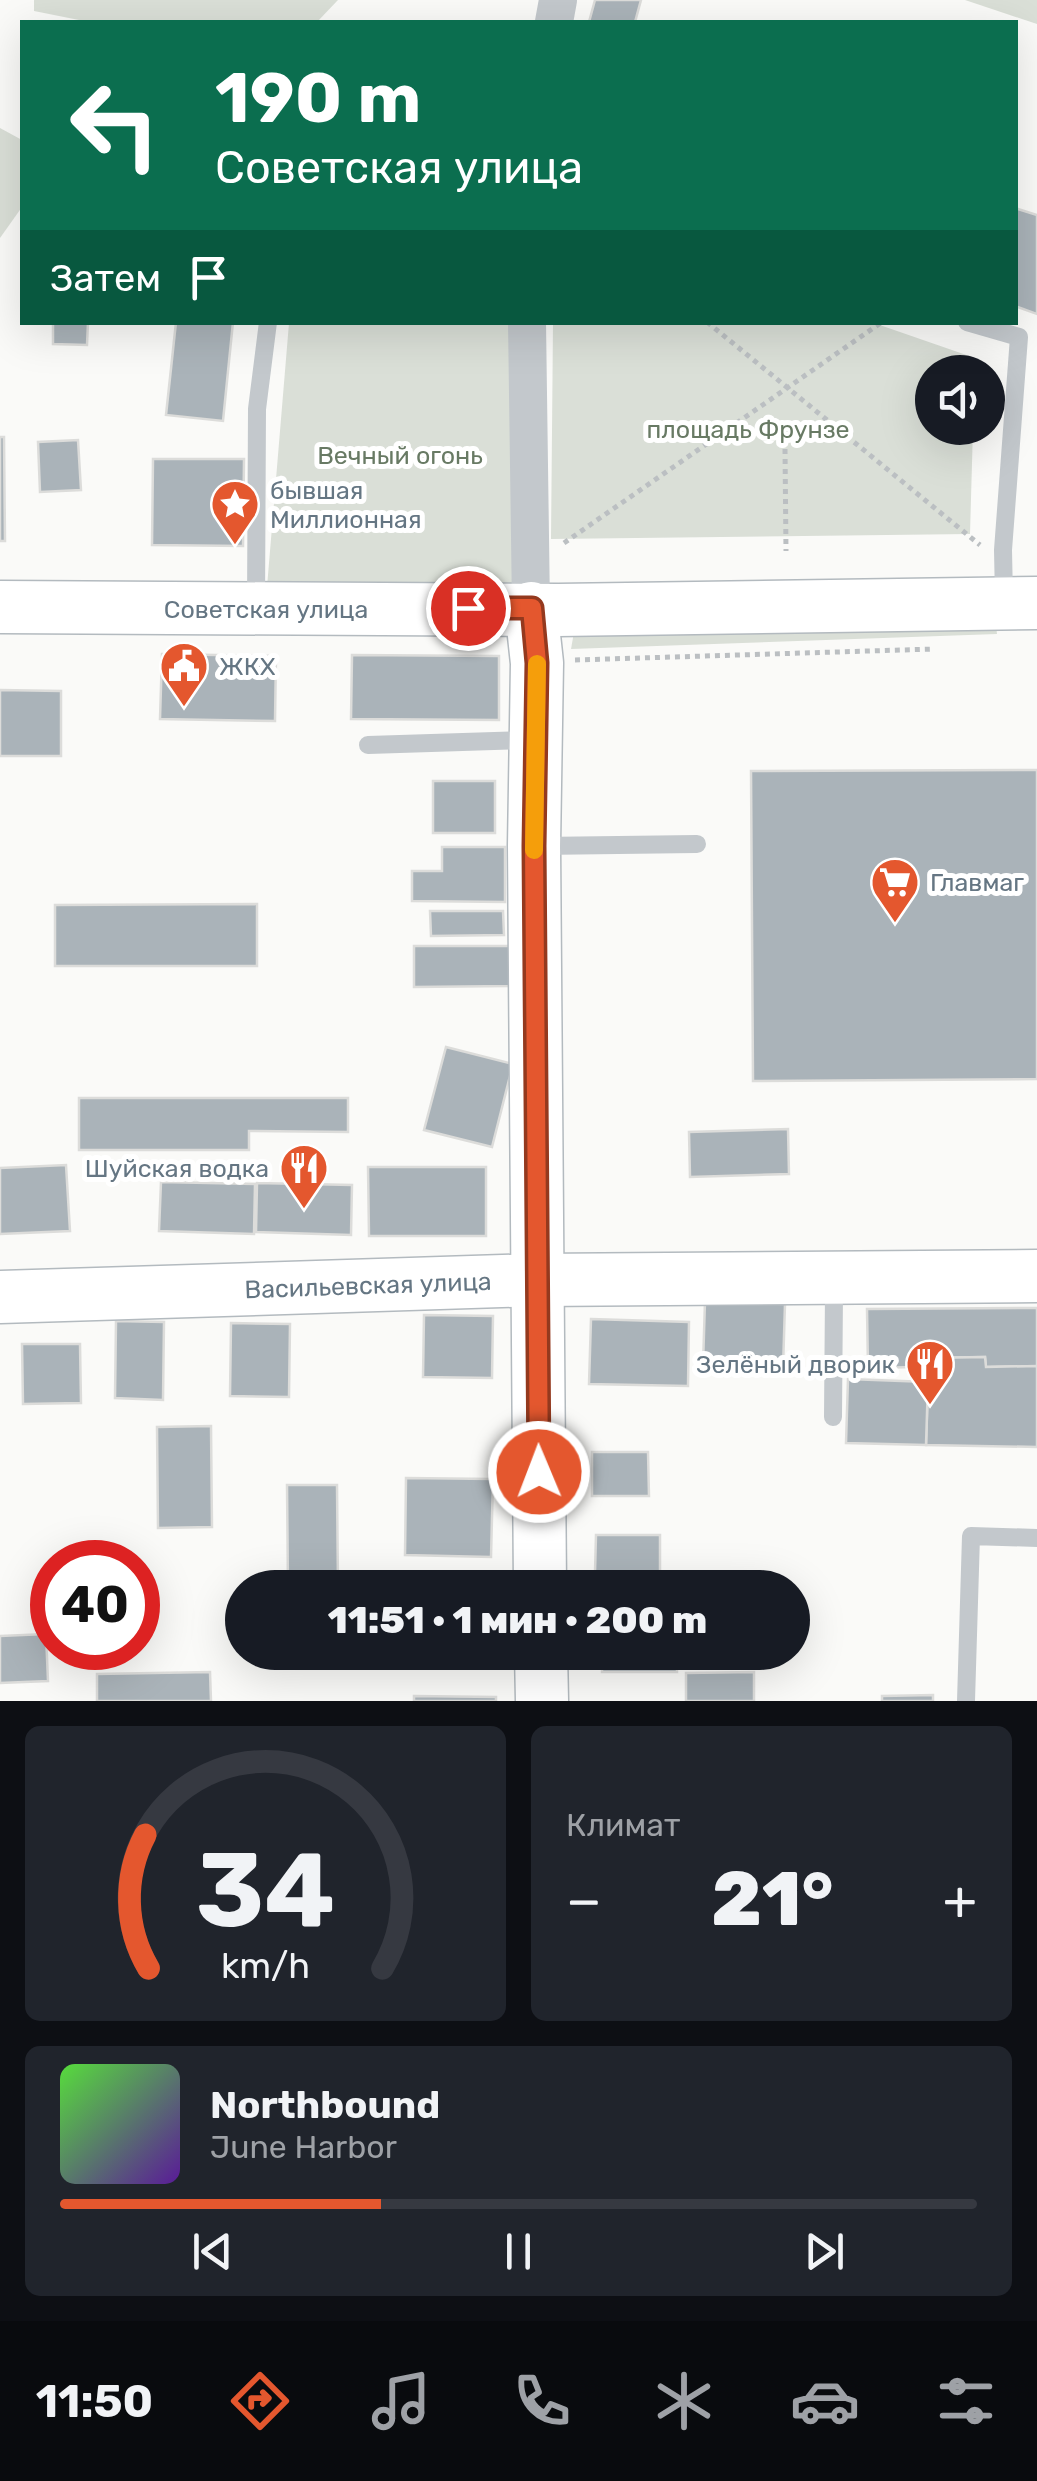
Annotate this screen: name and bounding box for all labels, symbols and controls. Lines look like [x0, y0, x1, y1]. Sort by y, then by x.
text: 190 m [215, 57, 421, 140]
icon: left [50, 60, 180, 190]
text: Советская улица [215, 141, 583, 194]
icon: arrive [181, 250, 236, 305]
text: Затем [50, 255, 161, 301]
map controls [915, 355, 1005, 445]
button: sound [915, 355, 1005, 445]
park label: площадь Фрунзе [647, 415, 849, 444]
park label: Вечный огонь [317, 441, 483, 470]
place label: бывшая Миллионная [270, 476, 422, 534]
place icon: бывшая Миллионная [209, 478, 261, 546]
pin [426, 566, 511, 651]
icon: arrive [441, 581, 496, 636]
street label: Советская улица [164, 595, 368, 624]
public building icon: ЖКХ [158, 640, 210, 708]
place label: ЖКХ [219, 652, 276, 681]
supermarket icon: Главмаг [869, 856, 921, 924]
place label: Главмаг [930, 868, 1024, 897]
restaurant icon: Шуйская водка [278, 1142, 330, 1210]
place label: Шуйская водка [85, 1154, 269, 1183]
street label: Васильевская улица [244, 1267, 492, 1304]
restaurant icon: Зелёный дворик [904, 1338, 956, 1406]
place label: Зелёный дворик [696, 1350, 895, 1379]
position arrow [487, 1420, 591, 1524]
speed limit sign: 40 [30, 1540, 160, 1670]
text: 11:51 · 1 мин · 200 m [328, 1597, 707, 1643]
text: Климат [566, 1806, 680, 1844]
text: 34 [196, 1829, 335, 1952]
text: 21° [711, 1855, 833, 1944]
text: − [566, 1868, 602, 1933]
text: + [943, 1868, 977, 1933]
text: km/h [221, 1945, 310, 1987]
text: Northbound [210, 2082, 440, 2128]
text: June Harbor [210, 2128, 397, 2166]
icon: previous [185, 2224, 240, 2279]
icon: pause [491, 2224, 546, 2279]
icon: next [797, 2224, 852, 2279]
icon: directions [225, 2366, 295, 2436]
icon: music [366, 2366, 436, 2436]
icon: phone [507, 2366, 577, 2436]
icon: climate [649, 2366, 719, 2436]
icon: car [790, 2366, 860, 2436]
icon: filters [931, 2366, 1001, 2436]
text: 11:50 [36, 2375, 153, 2428]

